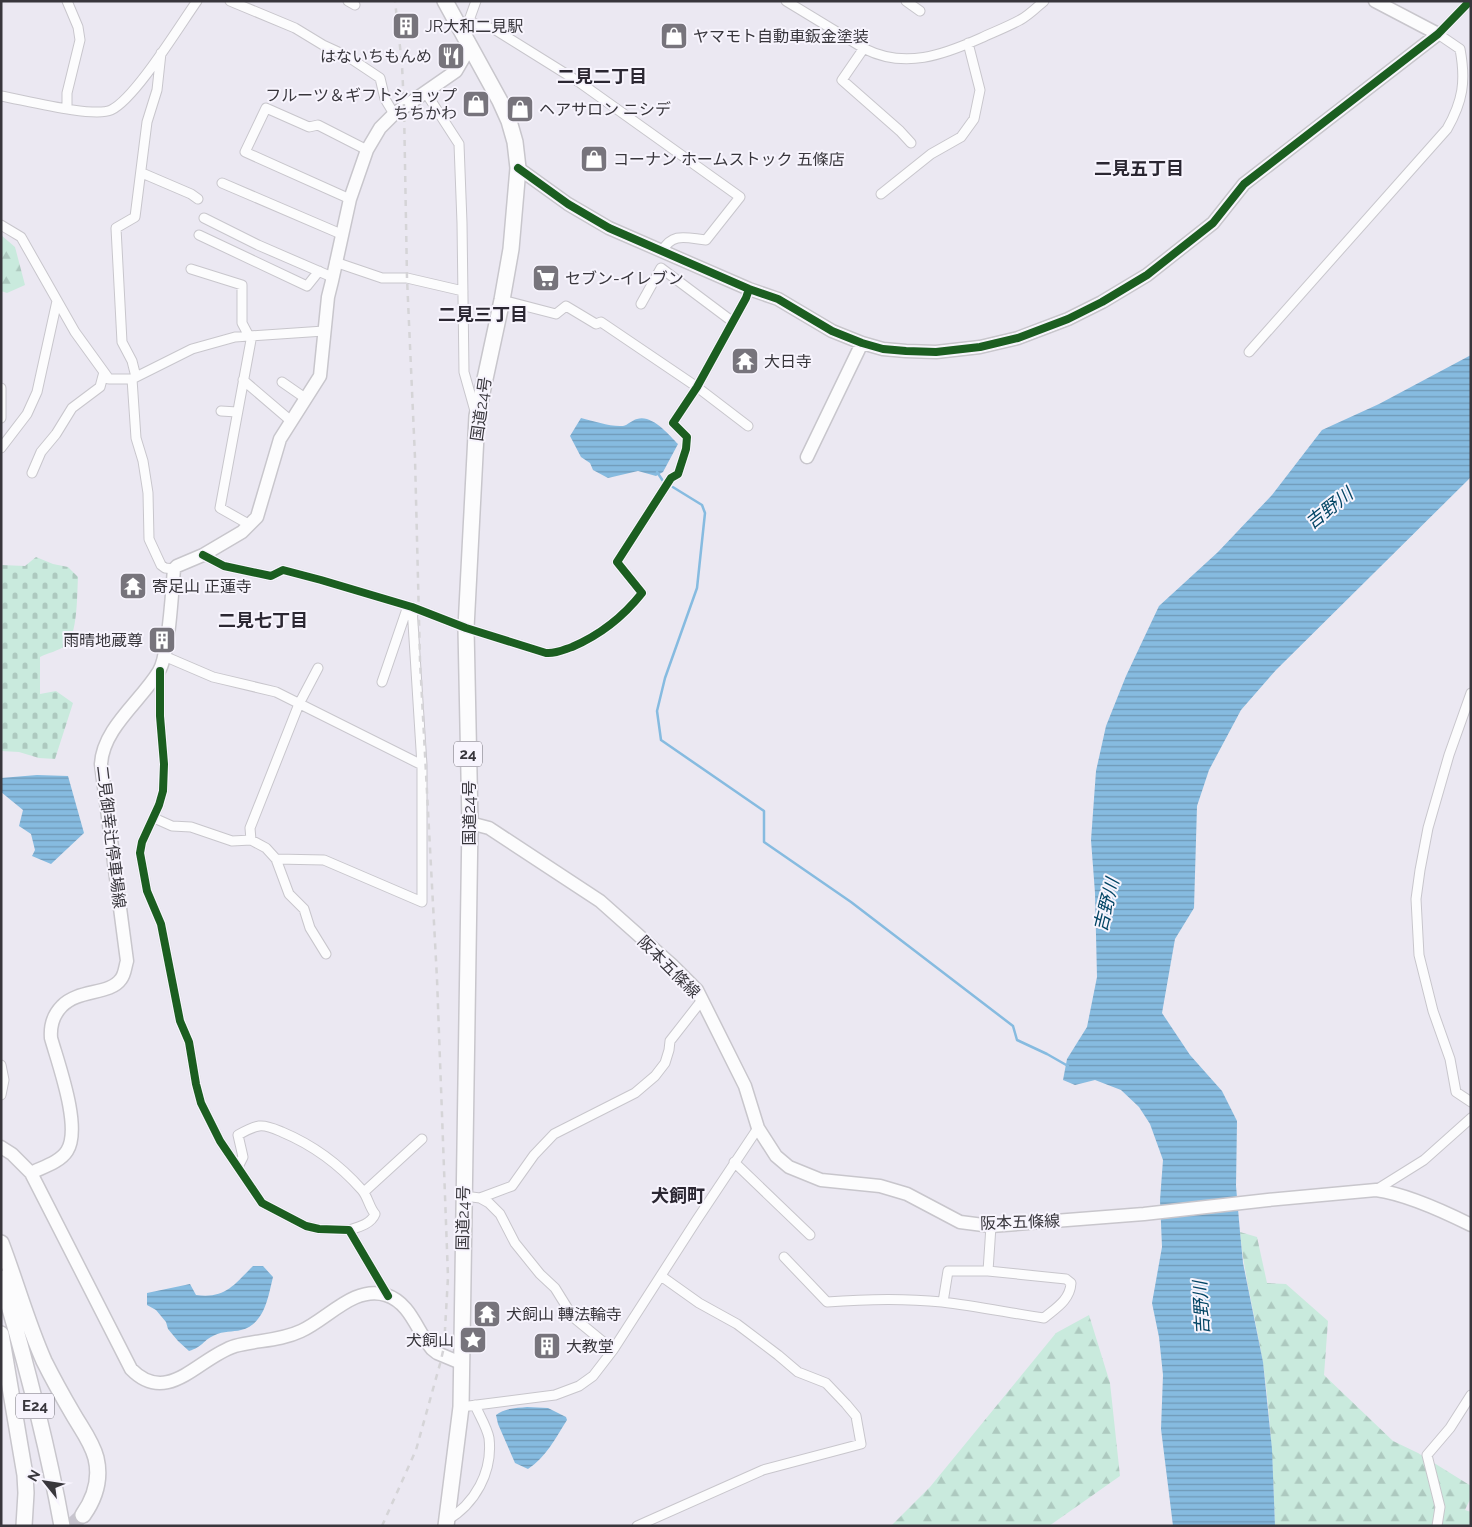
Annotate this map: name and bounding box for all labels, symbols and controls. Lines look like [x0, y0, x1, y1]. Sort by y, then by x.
building icon: JR大和二見駅 [391, 11, 421, 41]
place label: JR大和二見駅 [425, 17, 523, 36]
shop icon: ヤマモト自動車鈑金塗装 [659, 21, 689, 51]
place label: ヤマモト自動車鈑金塗装 [693, 27, 869, 46]
restaurant icon: はないちもんめ [436, 41, 466, 71]
place label: はないちもんめ [320, 47, 432, 66]
district label: 二見二丁目 [557, 66, 647, 87]
place label: フルーツ＆ギフトショップ ちちかわ [265, 86, 457, 123]
shop icon: フルーツ＆ギフトショップ ちちかわ [461, 89, 491, 119]
shop icon: ヘアサロン ニシデ [505, 94, 535, 124]
place label: ヘアサロン ニシデ [539, 100, 671, 119]
shop icon: コーナン ホームストック 五條店 [579, 144, 609, 174]
place label: コーナン ホームストック 五條店 [613, 150, 845, 169]
district label: 二見五丁目 [1094, 158, 1184, 179]
supermarket icon: セブン-イレブン [531, 263, 561, 293]
place label: セブン-イレブン [565, 269, 684, 288]
district label: 二見三丁目 [438, 304, 528, 325]
temple icon: 大日寺 [730, 346, 760, 376]
place label: 大日寺 [764, 352, 812, 371]
street label: 国道24号 [467, 375, 495, 443]
water label: 吉野川 [1301, 482, 1358, 533]
temple icon: 寄足山 正蓮寺 [118, 571, 148, 601]
place label: 寄足山 正蓮寺 [152, 577, 252, 596]
district label: 二見七丁目 [218, 610, 308, 631]
building icon: 雨晴地蔵尊 [147, 625, 177, 655]
place label: 雨晴地蔵尊 [63, 631, 143, 650]
road number: 24 [454, 742, 482, 766]
street label: 二見御幸辻停車場線 [93, 764, 129, 910]
street label: 国道24号 [460, 780, 479, 846]
water label: 吉野川 [1089, 874, 1123, 934]
street label: 阪本五條線 [634, 932, 704, 1002]
street label: 国道24号 [453, 1185, 473, 1251]
district label: 犬飼町 [651, 1185, 705, 1206]
street label: 阪本五條線 [980, 1211, 1060, 1233]
water label: 吉野川 [1189, 1278, 1213, 1336]
temple icon: 犬飼山 轉法輪寺 [472, 1299, 502, 1329]
place label: 犬飼山 轉法輪寺 [506, 1305, 622, 1324]
place icon: 犬飼山 [458, 1325, 488, 1355]
place label: 犬飼山 [406, 1331, 454, 1350]
building icon: 大教堂 [532, 1331, 562, 1361]
place label: 大教堂 [566, 1337, 614, 1356]
road number: E24 [16, 1394, 54, 1418]
north arrow [20, 1457, 70, 1507]
text: N [24, 1467, 43, 1484]

